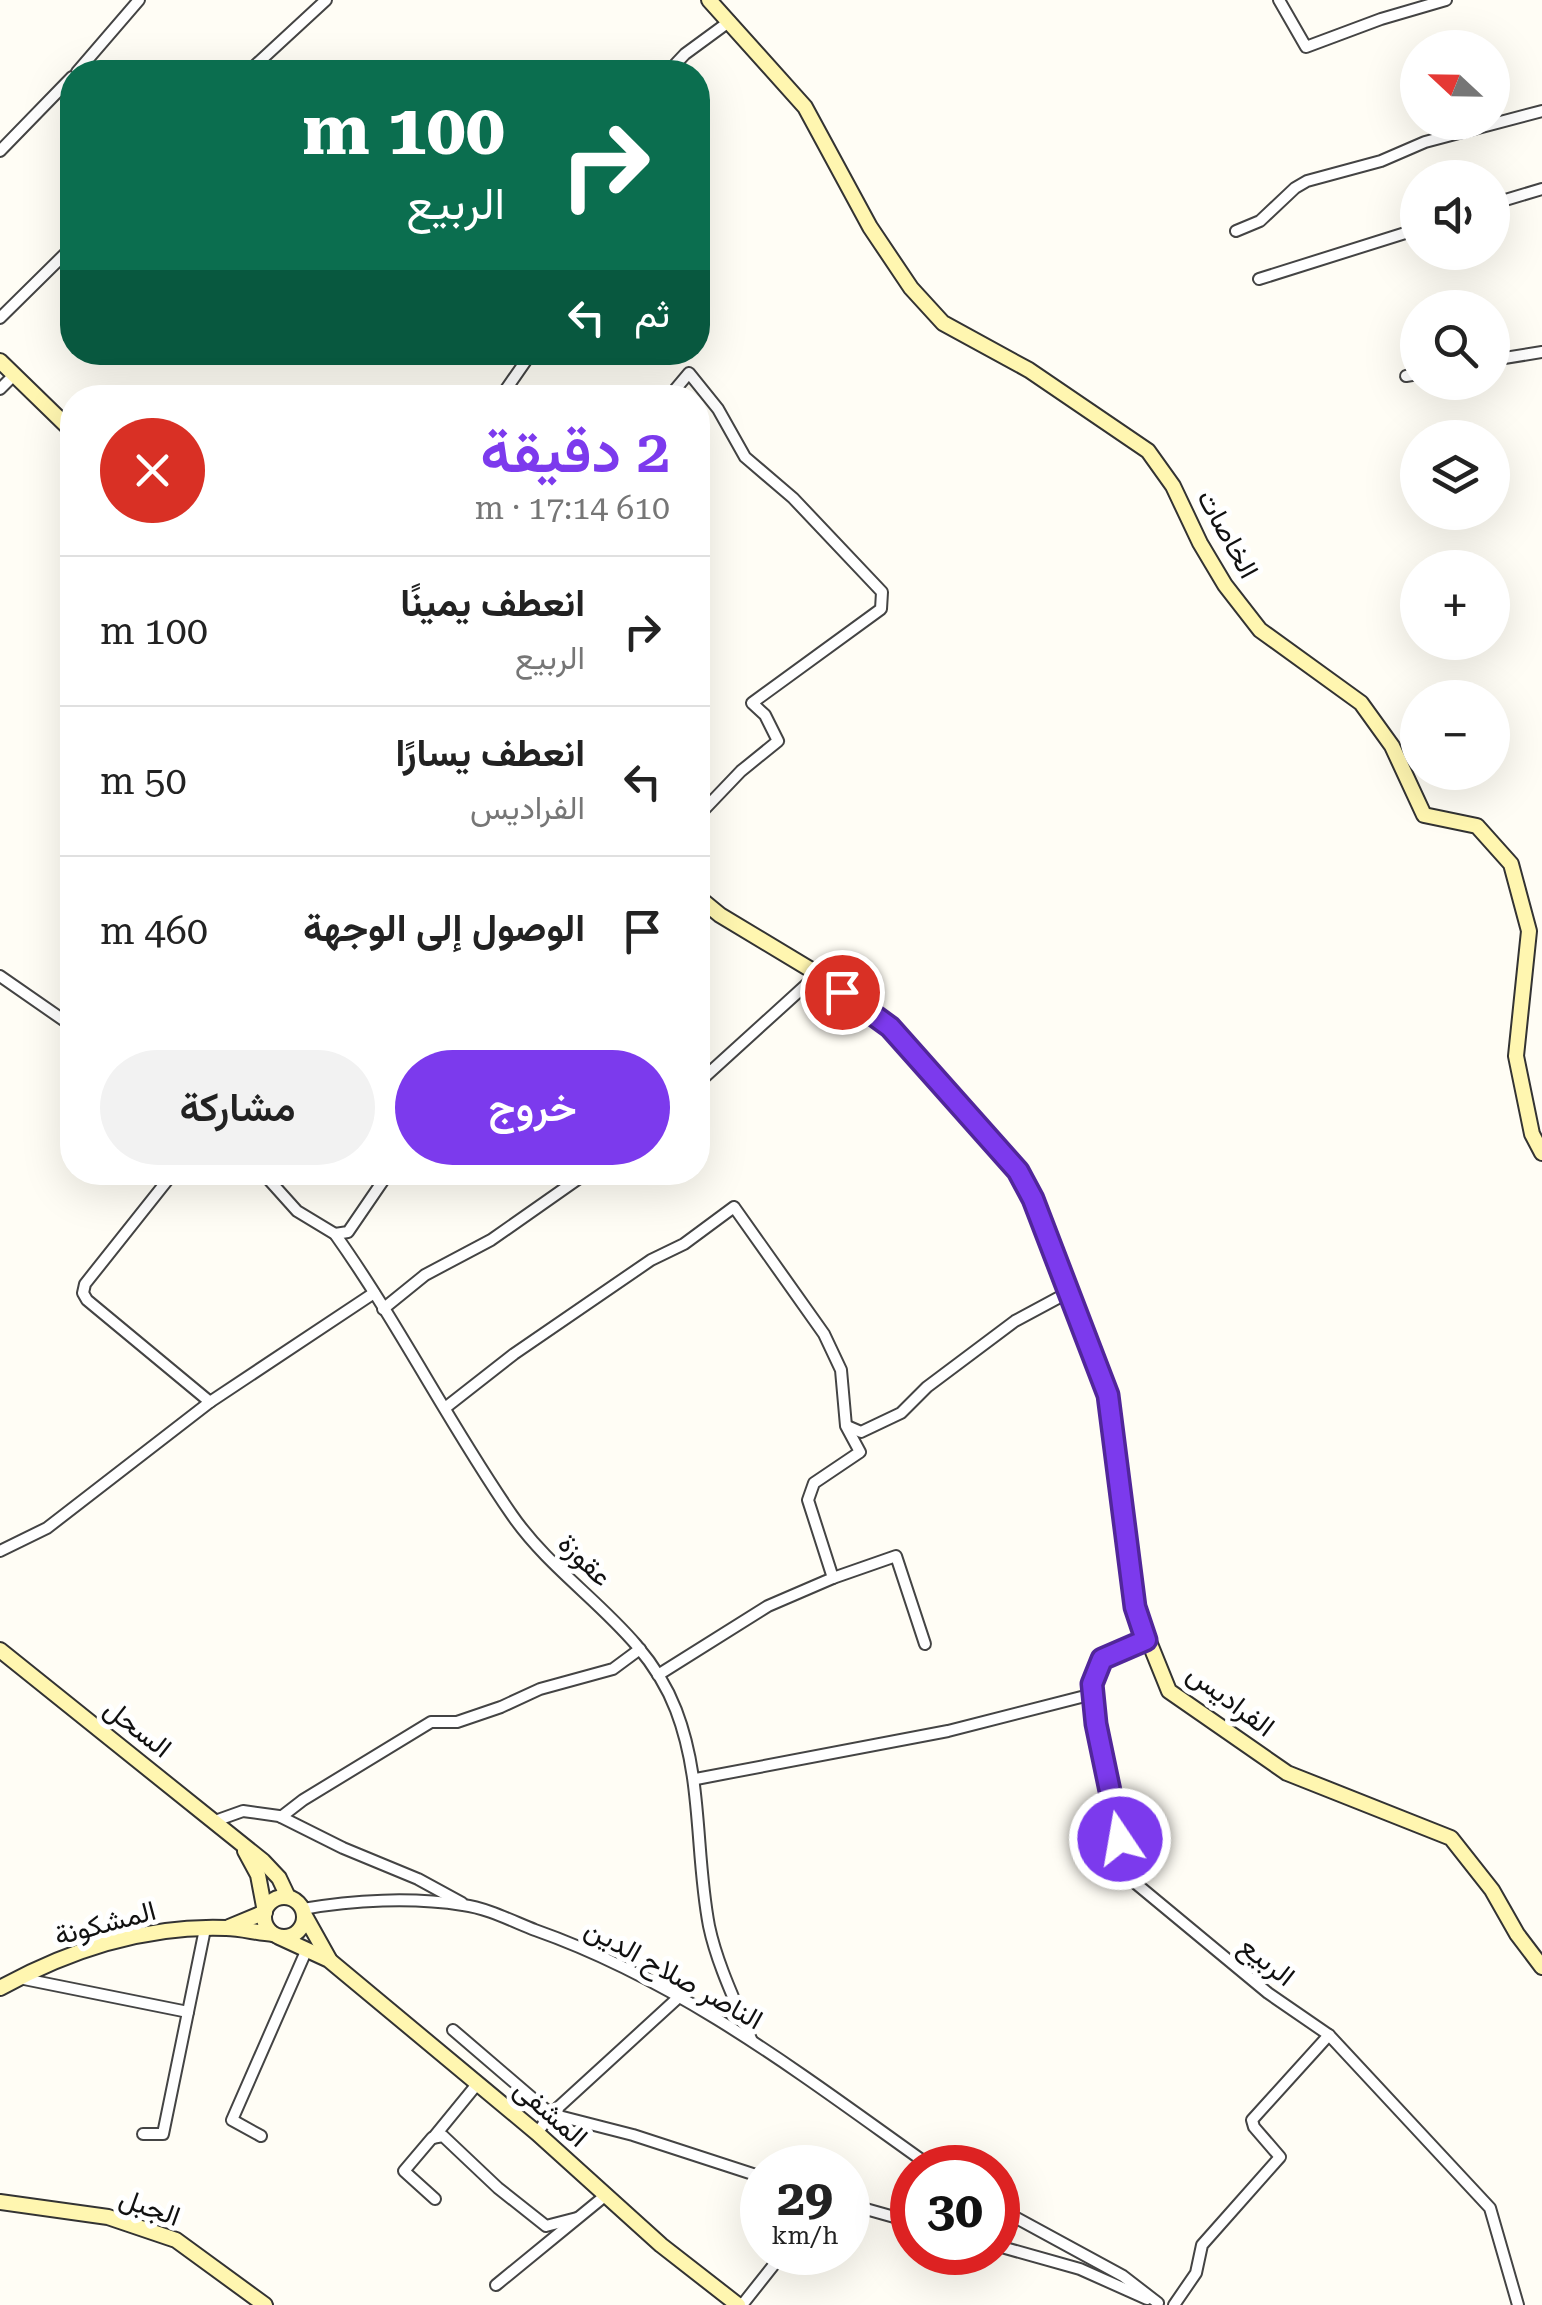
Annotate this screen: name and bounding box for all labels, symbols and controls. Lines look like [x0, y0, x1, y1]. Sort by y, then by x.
north arrow [1400, 30, 1510, 140]
map controls [1400, 30, 1510, 790]
text: 100 m [302, 89, 505, 171]
icon: right [540, 100, 670, 230]
button: sound [1400, 160, 1510, 270]
text: الربيع [406, 177, 505, 230]
icon: left [559, 290, 614, 345]
button: search [1400, 290, 1510, 400]
text: ثم [634, 292, 670, 336]
text: 2 دقيقة [480, 416, 670, 487]
button: close [100, 418, 205, 523]
button: layers [1400, 420, 1510, 530]
street label: الخاصات [1190, 484, 1266, 584]
text: 610 m · 17:14 [475, 489, 670, 527]
button: + [1400, 550, 1510, 660]
text: انعطف يمينًا [400, 581, 585, 625]
icon: right [615, 604, 670, 659]
text: 100 m [100, 609, 208, 653]
text: الربيع [515, 639, 585, 677]
button: − [1400, 680, 1510, 790]
text: انعطف يسارًا [396, 731, 585, 775]
icon: left [615, 754, 670, 809]
text: 50 m [100, 759, 187, 803]
text: الفراديس [470, 789, 585, 827]
icon: arrive [615, 904, 670, 959]
text: الوصول إلى الوجهة [303, 906, 585, 950]
text: 460 m [100, 909, 208, 953]
pin [800, 950, 885, 1035]
icon: arrive [815, 965, 870, 1020]
button: مشاركة [100, 1050, 375, 1165]
button: خروج [395, 1050, 670, 1165]
street label: عقوزة [551, 1527, 619, 1594]
street label: الفراديس [1180, 1657, 1281, 1744]
street label: السحل [98, 1692, 178, 1764]
position arrow [1068, 1787, 1172, 1891]
street label: المشكونة [51, 1894, 160, 1953]
street label: الناصر صلاح الدين [578, 1912, 769, 2038]
street label: الربيع [1231, 1929, 1301, 1995]
street label: المشفى [508, 2072, 594, 2154]
speed limit sign: 30 [890, 2145, 1020, 2275]
text: 29 [777, 2169, 833, 2227]
street label: الجبل [115, 2181, 185, 2233]
text: km/h [772, 2221, 838, 2250]

